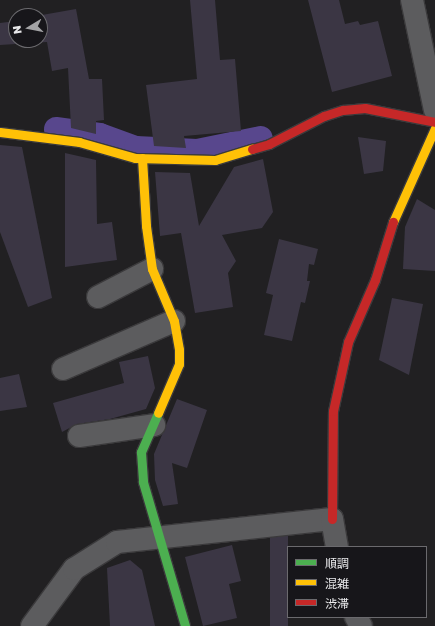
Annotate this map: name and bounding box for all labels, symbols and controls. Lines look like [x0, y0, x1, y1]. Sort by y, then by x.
north arrow [8, 8, 48, 48]
text: N [10, 25, 24, 35]
legend [287, 546, 427, 618]
text: 順調 [325, 556, 349, 571]
text: 混雑 [325, 576, 349, 591]
text: 渋滞 [325, 596, 349, 611]

